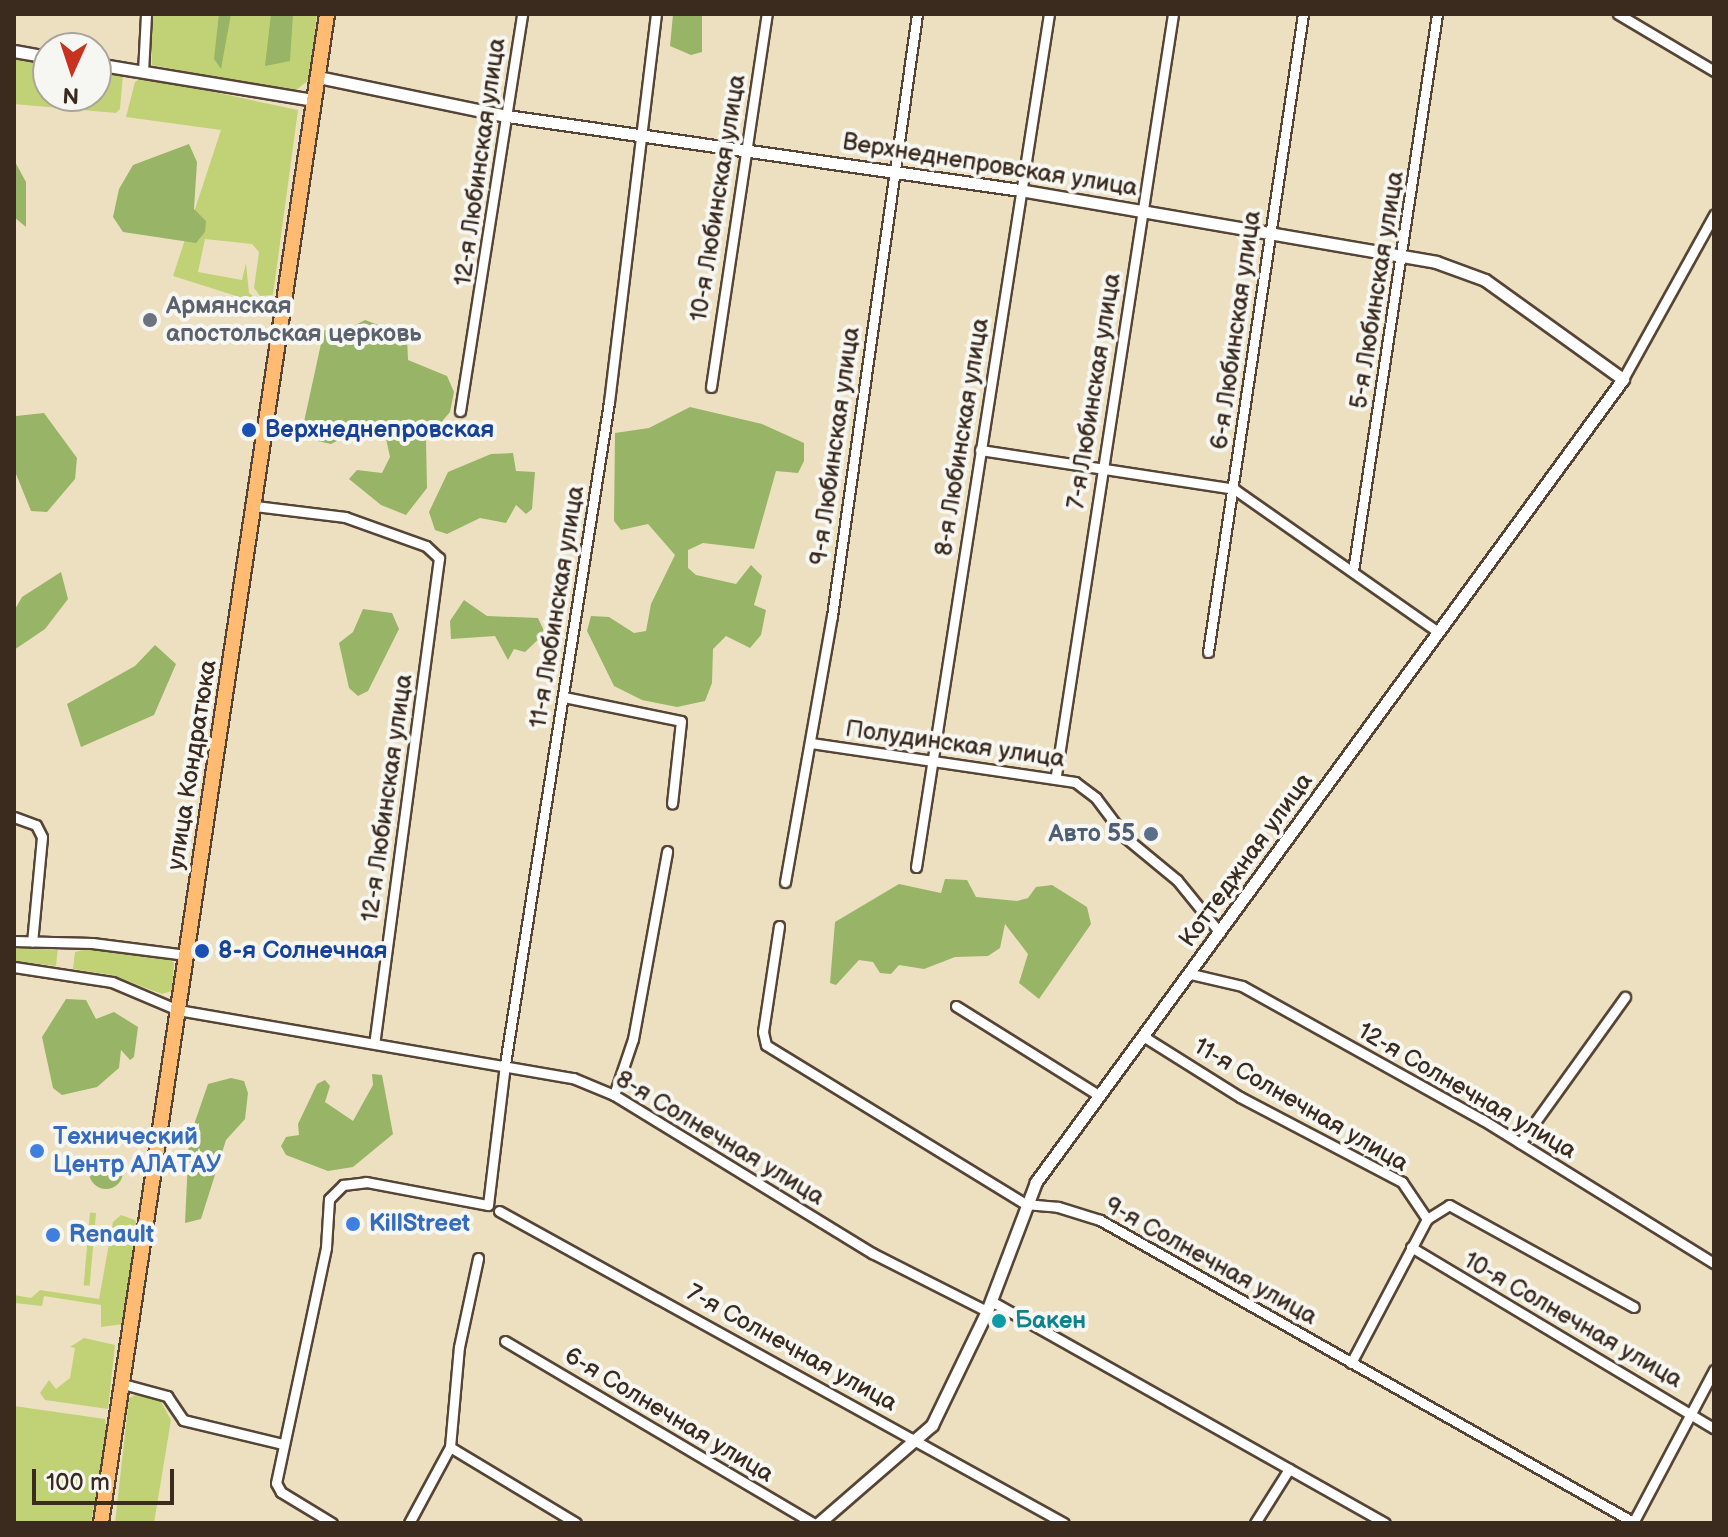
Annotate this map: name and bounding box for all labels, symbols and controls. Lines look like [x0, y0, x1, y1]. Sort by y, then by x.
north arrow [32, 32, 112, 112]
street label: 12-я Любинская улица [448, 36, 512, 288]
street label: 10-я Любинская улица [684, 72, 752, 324]
text: N [62, 81, 80, 108]
street label: Верхнеднепровская улица [840, 127, 1140, 203]
street label: 5-я Любинская улица [1344, 169, 1410, 411]
street label: 6-я Любинская улица [1205, 209, 1267, 451]
street label: 7-я Любинская улица [1061, 271, 1127, 511]
place label: Армянская апостольская церковь [166, 292, 422, 348]
marker: Армянская апостольская церковь [141, 311, 159, 329]
street label: 8-я Любинская улица [929, 316, 995, 558]
street label: 9-я Любинская улица [804, 325, 866, 567]
place label: Верхнеднепровская [265, 416, 494, 444]
marker: Верхнеднепровская [240, 421, 258, 439]
street label: 11-я Любинская улица [524, 484, 590, 730]
street label: улица Кондратюка [161, 658, 223, 872]
street label: 12-я Любинская улица [355, 672, 419, 924]
street label: Полудинская улица [844, 714, 1066, 774]
street label: Коттеджная улица [1173, 767, 1319, 953]
place label: Авто 55 [1049, 820, 1135, 848]
marker: Авто 55 [1142, 825, 1160, 843]
place label: 8-я Солнечная [218, 937, 388, 965]
marker: 8-я Солнечная [193, 942, 211, 960]
street label: 12-я Солнечная улица [1353, 1017, 1581, 1165]
street label: 11-я Солнечная улица [1189, 1032, 1413, 1178]
street label: 8-я Солнечная улица [611, 1064, 829, 1212]
place label: Технический Центр АЛАТАУ [53, 1123, 221, 1179]
marker: Технический Центр АЛАТАУ [28, 1142, 46, 1160]
street label: 9-я Солнечная улица [1100, 1191, 1322, 1331]
place label: KillStreet [369, 1210, 470, 1238]
marker: KillStreet [344, 1215, 362, 1233]
place label: Renault [69, 1221, 154, 1249]
marker: Renault [44, 1226, 62, 1244]
street label: 10-я Солнечная улица [1459, 1246, 1687, 1394]
street label: 7-я Солнечная улица [682, 1278, 902, 1418]
place label: Бакен [1015, 1307, 1086, 1335]
marker: Бакен [990, 1312, 1008, 1330]
street label: 6-я Солнечная улица [559, 1341, 779, 1489]
scale bar [36, 1453, 178, 1503]
text: 100 m [46, 1468, 110, 1497]

